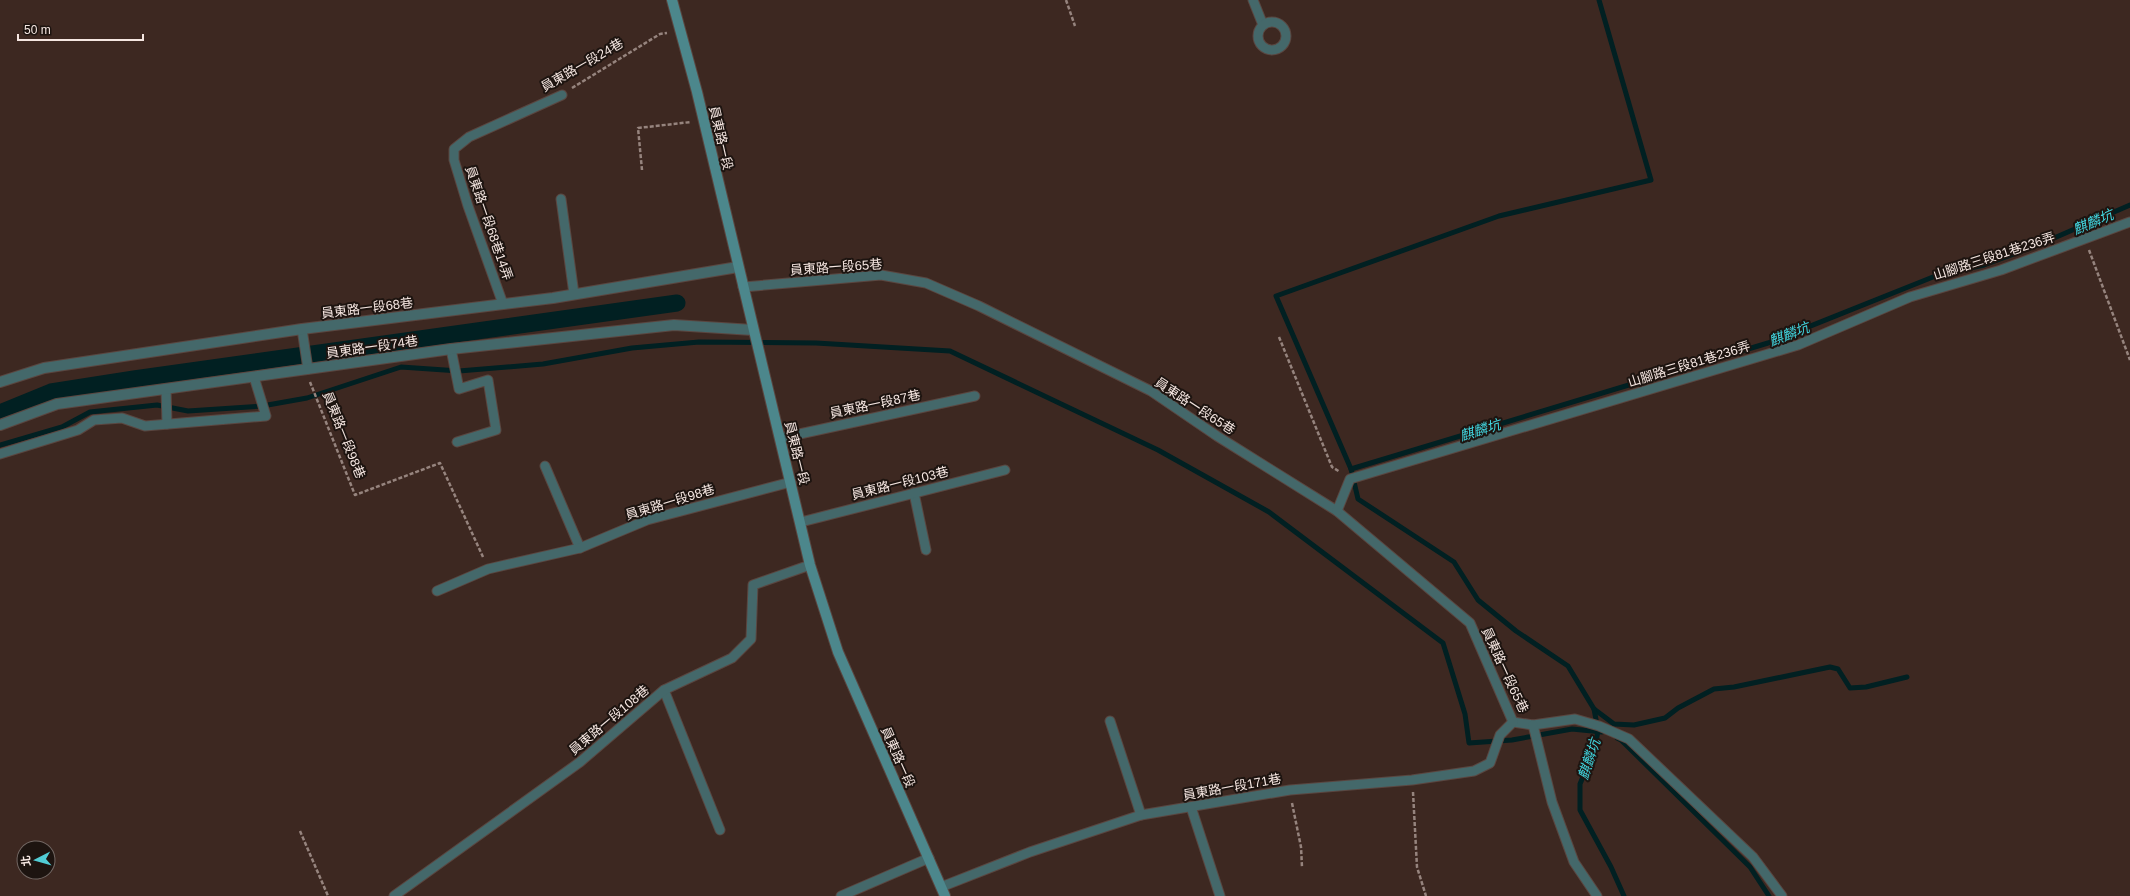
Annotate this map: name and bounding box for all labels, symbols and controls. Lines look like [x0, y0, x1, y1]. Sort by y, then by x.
scale bar [18, 16, 143, 42]
text: 50 m [24, 23, 51, 37]
street label: 員東路一段24巷 [538, 35, 626, 95]
street label: 員東路一段 [706, 105, 736, 171]
street label: 員東路一段68巷14弄 [462, 164, 516, 282]
water label: 麒麟坑 [2071, 206, 2117, 238]
street label: 山腳路三段81巷236弄 [1931, 229, 2057, 283]
street label: 員東路一段65巷 [789, 256, 883, 278]
street label: 員東路一段68巷 [320, 295, 414, 321]
water label: 麒麟坑 [1767, 318, 1813, 349]
street label: 員東路一段74巷 [325, 333, 419, 361]
street label: 山腳路三段81巷236弄 [1626, 338, 1752, 390]
street label: 員東路一段65巷 [1152, 375, 1238, 437]
street label: 員東路一段87巷 [828, 387, 922, 421]
street label: 員東路一段98巷 [320, 389, 368, 481]
water label: 麒麟坑 [1458, 416, 1504, 444]
street label: 員東路一段 [782, 420, 812, 486]
street label: 員東路一段103巷 [850, 464, 950, 502]
street label: 員東路一段98巷 [624, 481, 716, 523]
street label: 員東路一段65巷 [1479, 625, 1531, 715]
street label: 員東路一段108巷 [566, 682, 652, 758]
street label: 員東路一段 [878, 724, 918, 790]
water label: 麒麟坑 [1575, 735, 1604, 781]
street label: 員東路一段171巷 [1182, 771, 1282, 803]
north arrow [16, 840, 56, 880]
text: 北 [20, 855, 33, 867]

